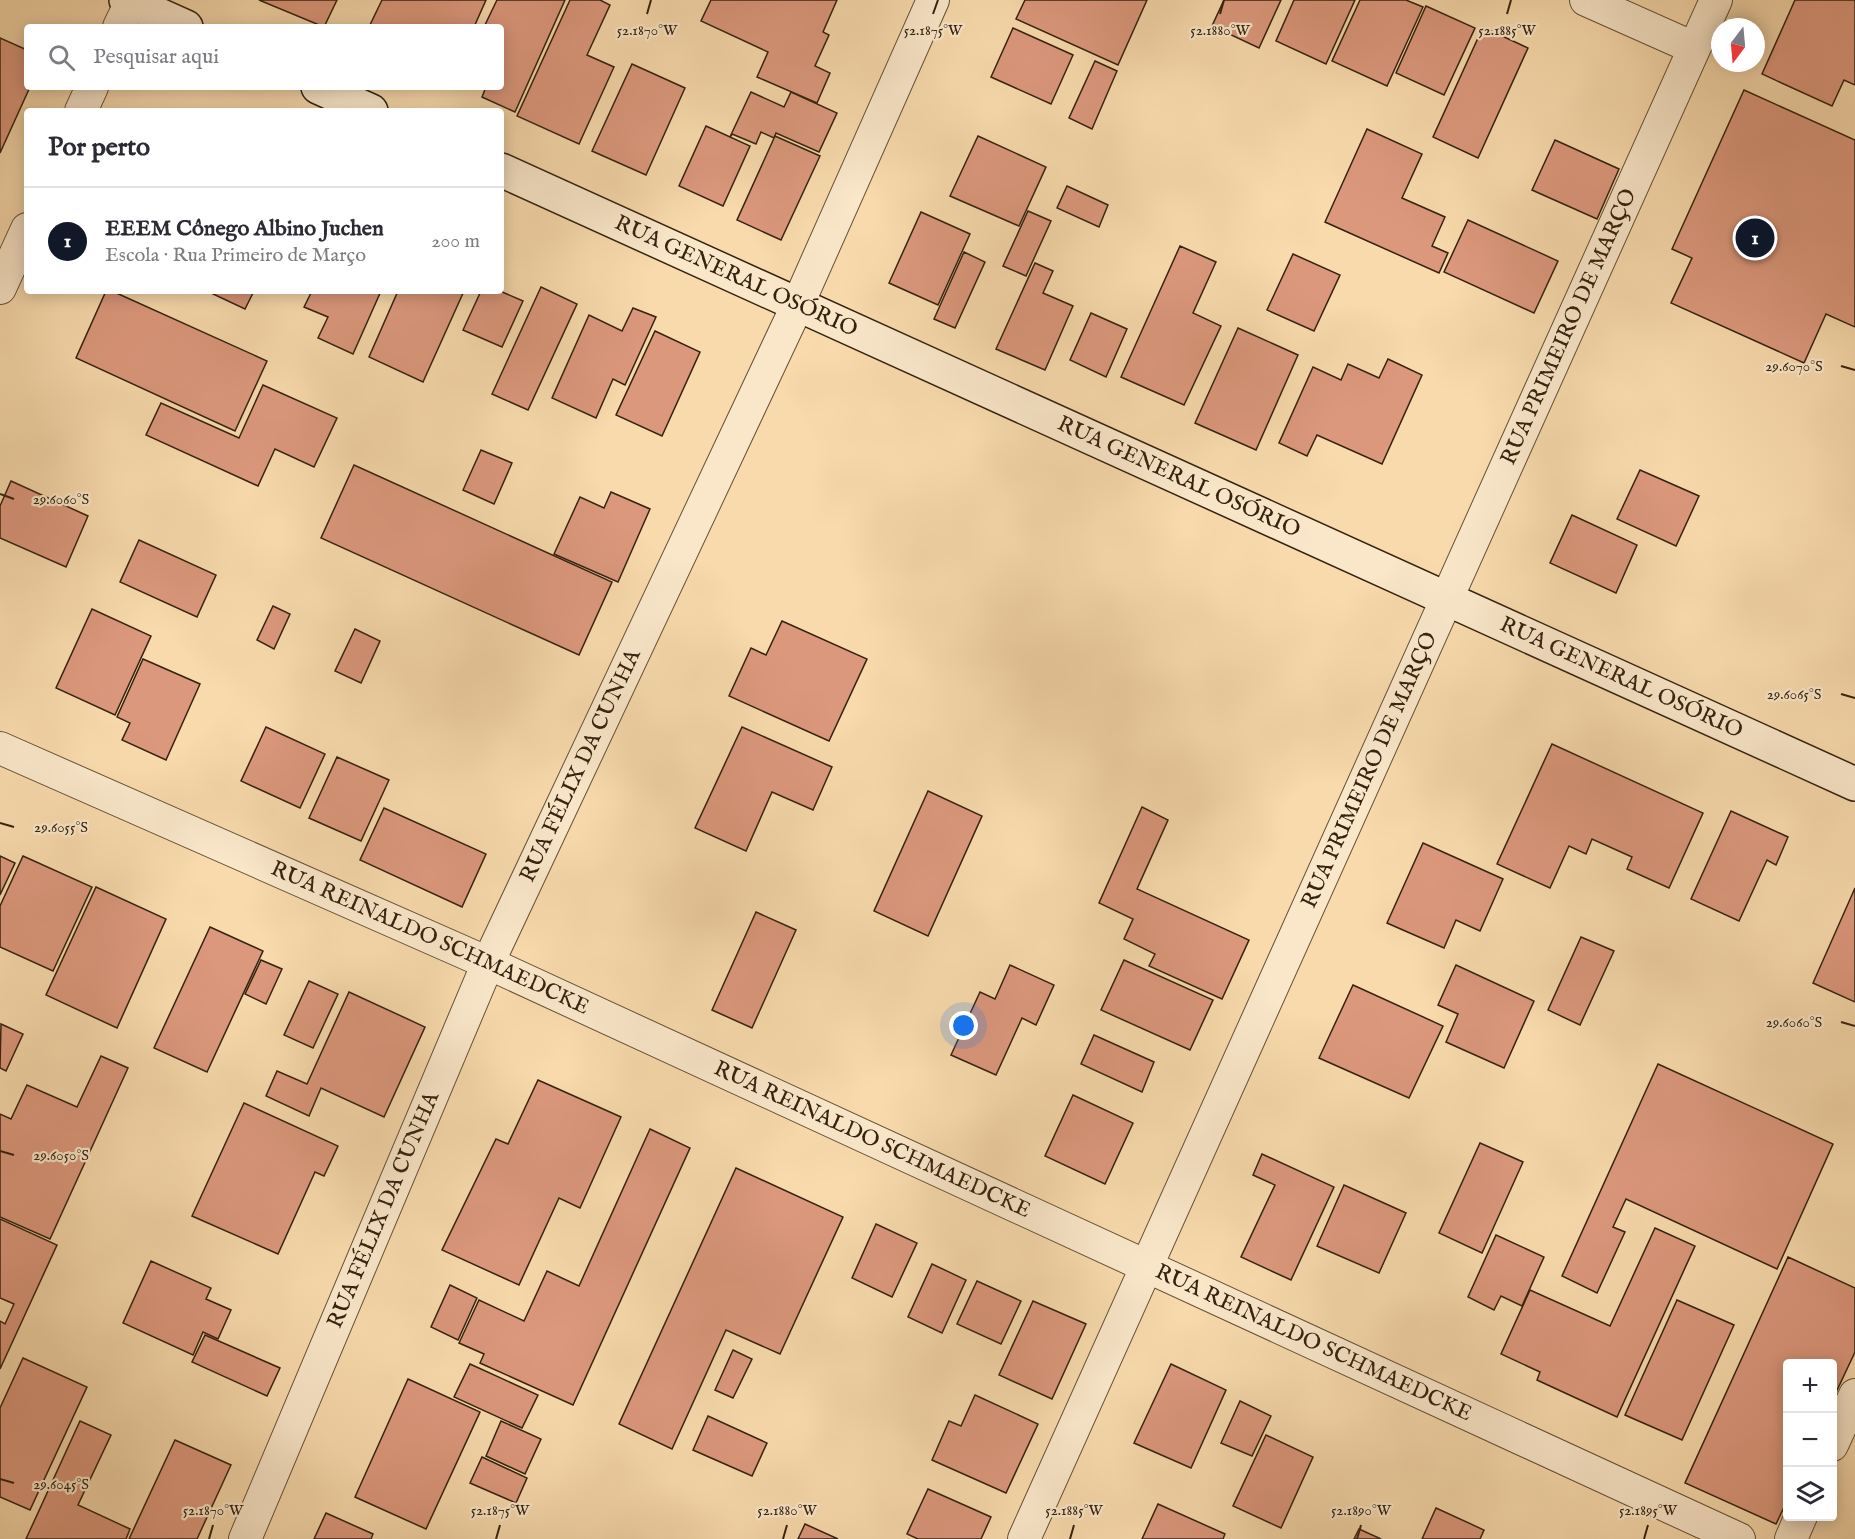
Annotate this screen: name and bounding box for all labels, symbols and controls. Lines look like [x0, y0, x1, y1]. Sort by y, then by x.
north arrow [1711, 18, 1765, 72]
text: 52.1870°W [617, 21, 678, 40]
text: 52.1875°W [904, 21, 963, 40]
text: 52.1880°W [1190, 21, 1250, 40]
text: 52.1885°W [1478, 21, 1536, 40]
search box [24, 24, 504, 90]
icon: search [45, 41, 78, 74]
text: Pesquisar aqui [93, 43, 219, 71]
text: Por perto [48, 131, 150, 164]
street label: RUA PRIMEIRO DE MARÇO [1495, 184, 1643, 469]
street label: RUA GENERAL OSÓRIO [610, 209, 862, 344]
text: EEEM Cônego Albino Juchen [105, 215, 384, 243]
pin: 1 [1736, 216, 1774, 260]
text: 1 [64, 229, 71, 254]
text: 200 m [431, 229, 480, 254]
text: Escola · Rua Primeiro de Março [105, 243, 366, 268]
text: 29.6070°S [1765, 357, 1823, 376]
street label: RUA GENERAL OSÓRIO [1053, 410, 1305, 545]
text: 29.6060°S [33, 490, 89, 509]
street label: RUA GENERAL OSÓRIO [1495, 611, 1747, 745]
street label: RUA PRIMEIRO DE MARÇO [1295, 628, 1444, 913]
street label: RUA FÉLIX DA CUNHA [514, 644, 648, 887]
text: 29.6065°S [1767, 685, 1821, 704]
text: 29.6055°S [34, 818, 88, 837]
street label: RUA REINALDO SCHMAEDCKE [266, 855, 593, 1022]
your location [949, 1011, 978, 1040]
text: 29.6060°S [1766, 1013, 1822, 1032]
street label: RUA REINALDO SCHMAEDCKE [709, 1055, 1035, 1225]
street label: RUA FÉLIX DA CUNHA [321, 1086, 447, 1333]
text: 29.6050°S [33, 1146, 89, 1165]
street label: RUA REINALDO SCHMAEDCKE [1151, 1258, 1476, 1428]
map controls [1783, 1359, 1837, 1521]
button: + [1783, 1359, 1837, 1413]
button: − [1783, 1413, 1837, 1467]
button: layers [1783, 1467, 1837, 1521]
text: 29.6045°S [33, 1475, 89, 1494]
text: 52.1870°W [183, 1501, 244, 1520]
text: 52.1875°W [471, 1501, 530, 1520]
text: 52.1880°W [757, 1501, 817, 1520]
text: 52.1885°W [1045, 1501, 1103, 1520]
text: 52.1890°W [1331, 1501, 1392, 1520]
text: 52.1895°W [1619, 1501, 1678, 1520]

